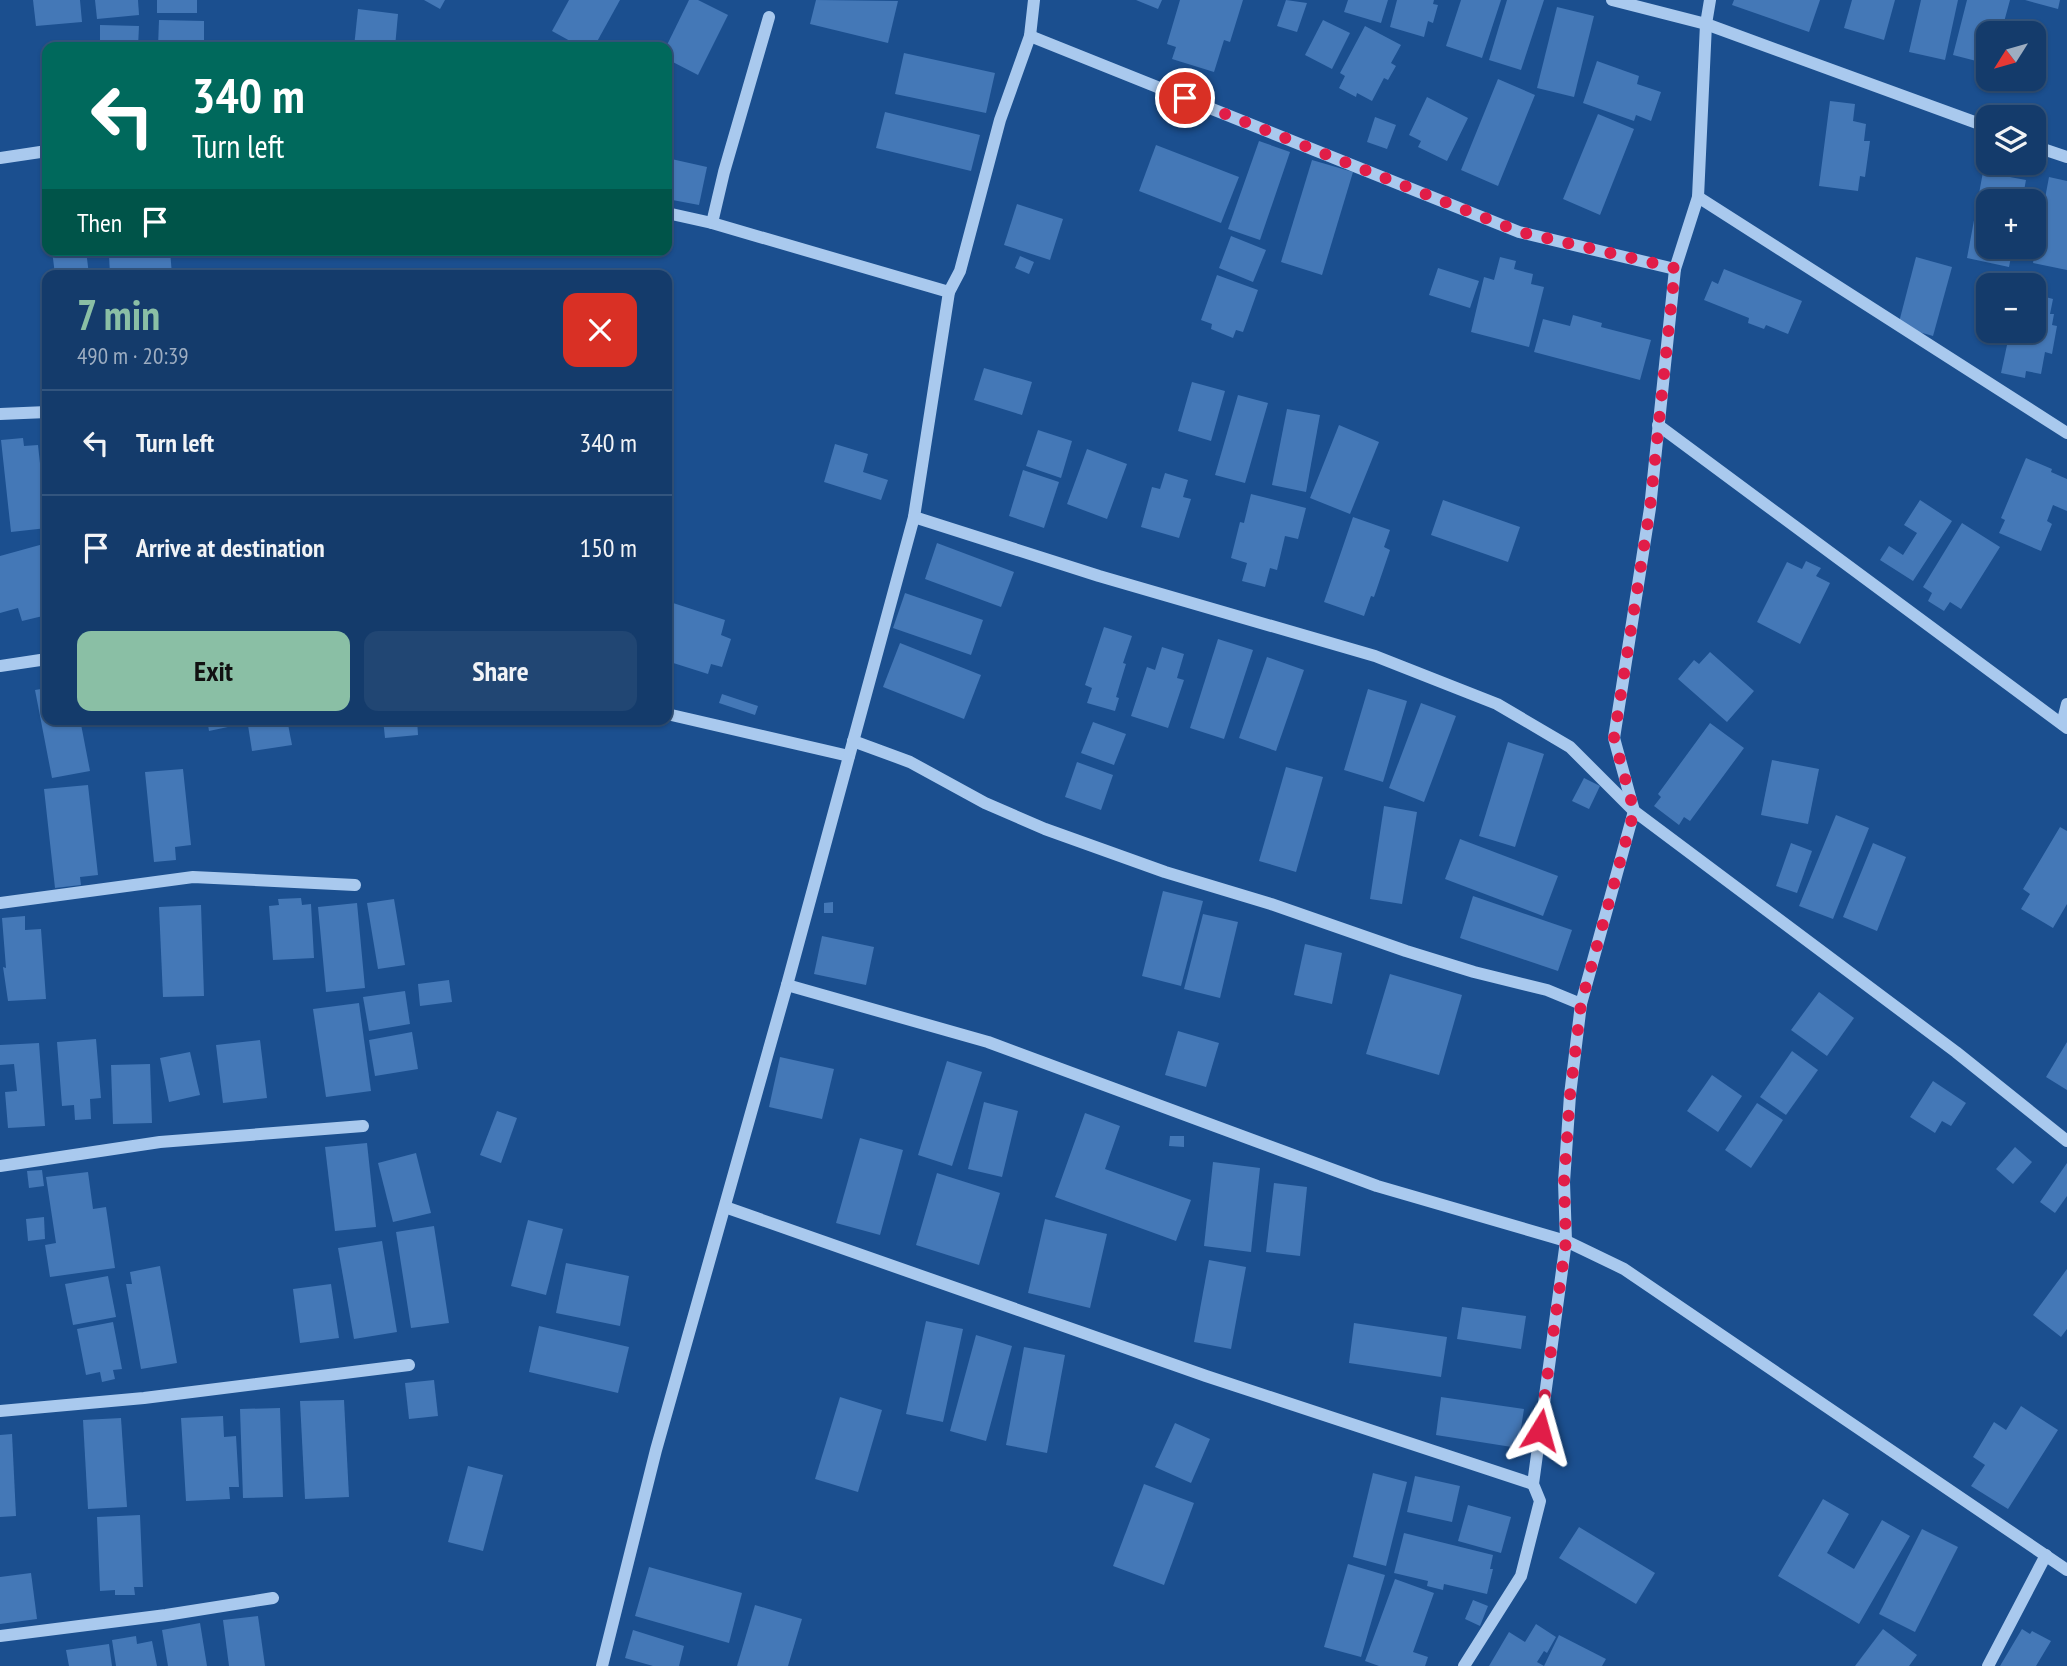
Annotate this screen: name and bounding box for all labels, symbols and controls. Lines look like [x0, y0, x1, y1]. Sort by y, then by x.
north arrow [1976, 21, 2046, 91]
map controls [1976, 21, 2046, 343]
text: 340 m [192, 63, 305, 127]
pin [1155, 68, 1215, 128]
icon: left [77, 70, 168, 161]
icon: arrive [1166, 79, 1204, 117]
button: layers [1976, 105, 2046, 175]
text: Turn left [192, 125, 284, 167]
button: + [1976, 189, 2046, 259]
icon: arrive [136, 203, 174, 241]
text: Then [77, 206, 122, 239]
button: − [1976, 273, 2046, 343]
text: 7 min [77, 287, 160, 342]
button: close [563, 293, 637, 367]
text: 490 m · 20:39 [77, 341, 189, 370]
icon: left [77, 424, 115, 462]
text: Turn left [136, 426, 214, 459]
text: 340 m [579, 426, 637, 459]
icon: arrive [77, 529, 115, 567]
text: Arrive at destination [136, 531, 325, 564]
text: 150 m [579, 531, 637, 564]
button: Exit [77, 631, 350, 711]
button: Share [364, 631, 637, 711]
position arrow [1503, 1393, 1577, 1467]

